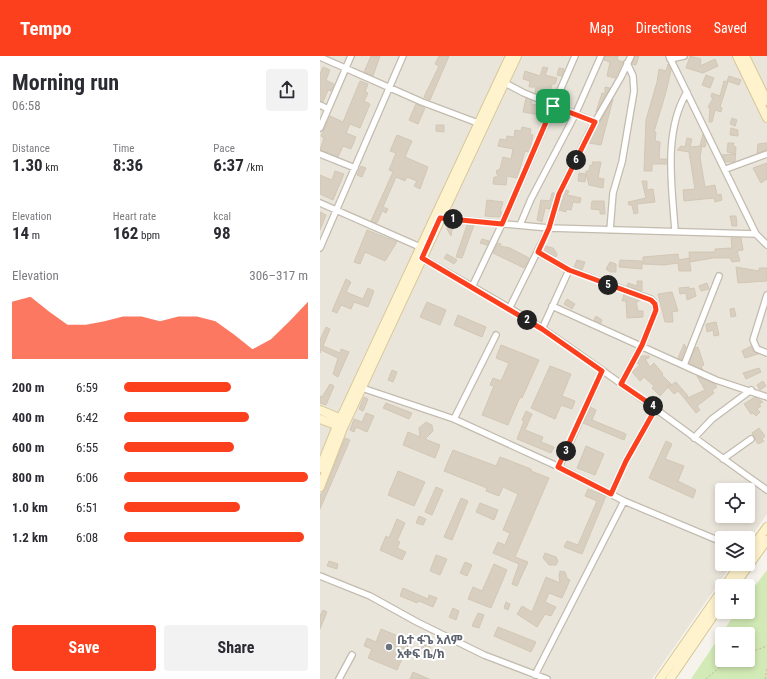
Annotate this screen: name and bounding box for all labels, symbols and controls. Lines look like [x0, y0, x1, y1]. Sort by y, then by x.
text: Tempo [20, 17, 72, 40]
text: Map [590, 20, 614, 36]
text: Directions [636, 20, 692, 36]
text: Saved [714, 20, 747, 36]
button: share [266, 69, 308, 111]
text: Morning run [12, 70, 119, 95]
pin [536, 89, 570, 123]
icon: arrive [542, 95, 564, 117]
text: 06:58 [12, 98, 41, 113]
text: Distance [12, 142, 50, 155]
text: Time [113, 142, 134, 155]
text: Pace [213, 142, 235, 155]
pin: 6 [566, 150, 586, 170]
text: 6 [573, 153, 579, 166]
text: 1.30 [12, 155, 43, 175]
text: 8:36 [113, 155, 143, 175]
text: 6:37 [213, 155, 244, 175]
text: km [43, 161, 58, 174]
text: /km [244, 161, 264, 174]
pin: 1 [443, 209, 463, 229]
text: Elevation [12, 210, 52, 223]
text: Heart rate [113, 210, 156, 223]
text: kcal [213, 210, 231, 223]
text: 1 [450, 212, 456, 225]
text: 14 [12, 223, 29, 243]
text: 162 [113, 223, 138, 243]
text: 98 [213, 223, 231, 243]
text: m [29, 229, 40, 242]
text: bpm [138, 229, 160, 242]
text: Elevation [12, 268, 59, 283]
text: 306–317 m [249, 268, 308, 283]
pin: 5 [598, 275, 618, 295]
text: 5 [605, 278, 611, 291]
pin: 2 [517, 310, 537, 330]
text: 2 [524, 313, 530, 326]
text: 200 m [12, 380, 44, 395]
text: 6:59 [76, 380, 98, 395]
pin: 4 [643, 396, 663, 416]
text: 4 [650, 399, 656, 412]
text: 400 m [12, 410, 44, 425]
text: 6:42 [76, 410, 98, 425]
text: 600 m [12, 440, 44, 455]
text: 6:55 [76, 440, 98, 455]
pin: 3 [556, 441, 576, 461]
text: 3 [563, 444, 569, 457]
text: 800 m [12, 470, 44, 485]
text: 6:06 [76, 470, 98, 485]
map controls [715, 483, 755, 667]
button: locate [715, 483, 755, 523]
text: 1.0 km [12, 500, 48, 515]
text: 6:51 [76, 500, 98, 515]
text: 1.2 km [12, 530, 48, 545]
text: 6:08 [76, 530, 98, 545]
button: layers [715, 531, 755, 571]
button: + [715, 579, 755, 619]
button: Save [12, 625, 156, 671]
button: Share [164, 625, 308, 671]
button: − [715, 627, 755, 667]
place label: ቤተ ፋጌ አለም አቀፍ ቤ/ክ [397, 633, 463, 661]
marker: ቤተ ፋጌ አለም አቀፍ ቤ/ክ [384, 642, 394, 652]

